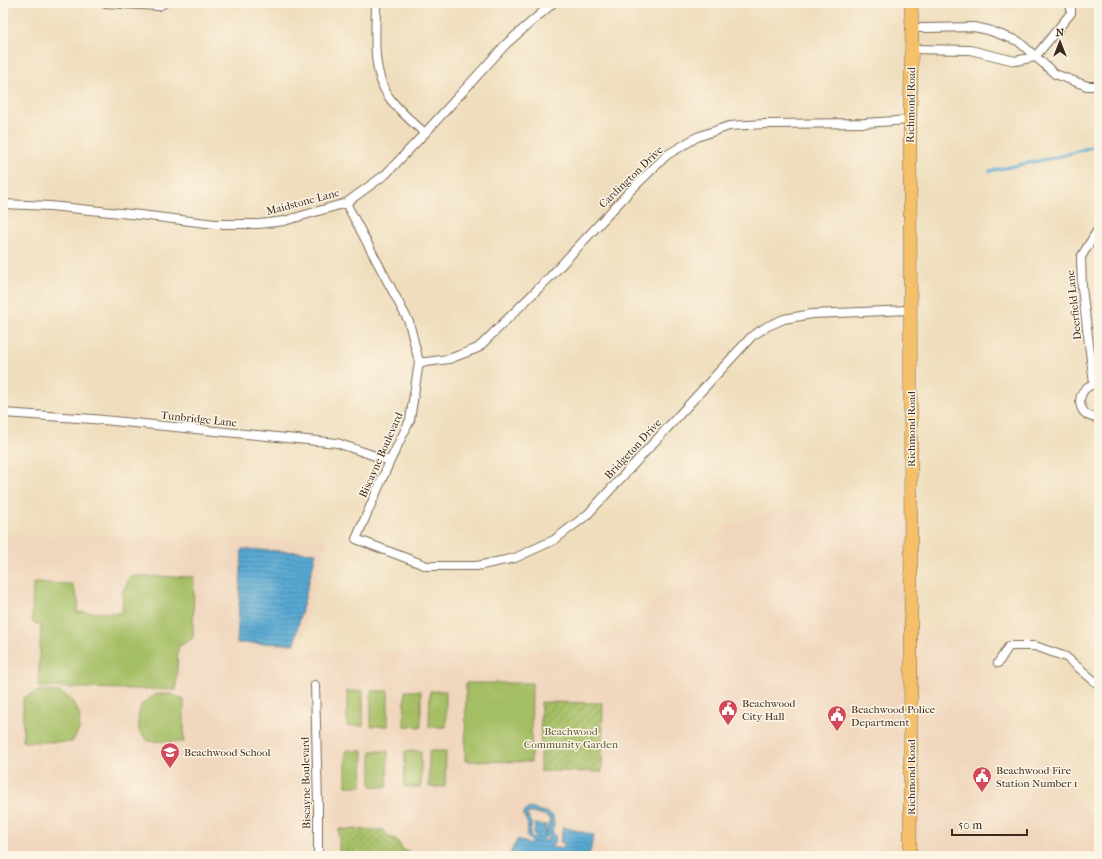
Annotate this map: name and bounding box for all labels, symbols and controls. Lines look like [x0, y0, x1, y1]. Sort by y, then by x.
north arrow [1040, 22, 1080, 62]
text: N [1056, 26, 1065, 39]
street label: Richmond Road [904, 66, 918, 143]
street label: Cardington Drive [596, 143, 666, 211]
street label: Maidstone Lane [265, 186, 342, 218]
street label: Deerfield Lane [1064, 269, 1084, 341]
street label: Richmond Road [905, 390, 918, 467]
street label: Tunbridge Lane [160, 409, 238, 430]
street label: Biscayne Boulevard [356, 409, 406, 500]
street label: Bridgeton Drive [602, 416, 665, 482]
place label: Beachwood City Hall [742, 697, 797, 723]
public building icon: Beachwood City Hall [717, 698, 739, 726]
place label: Beachwood Police Department [851, 703, 936, 729]
public building icon: Beachwood Police Department [826, 704, 848, 732]
park label: Beachwood Community Garden [524, 725, 619, 751]
street label: Biscayne Boulevard [299, 736, 313, 829]
street label: Richmond Road [905, 738, 918, 815]
school or university icon: Beachwood School [159, 741, 181, 769]
place label: Beachwood School [184, 746, 271, 759]
place label: Beachwood Fire Station Number 1 [996, 764, 1078, 790]
public building icon: Beachwood Fire Station Number 1 [971, 765, 993, 793]
scale bar [952, 811, 1027, 837]
text: 50 m [958, 818, 982, 832]

